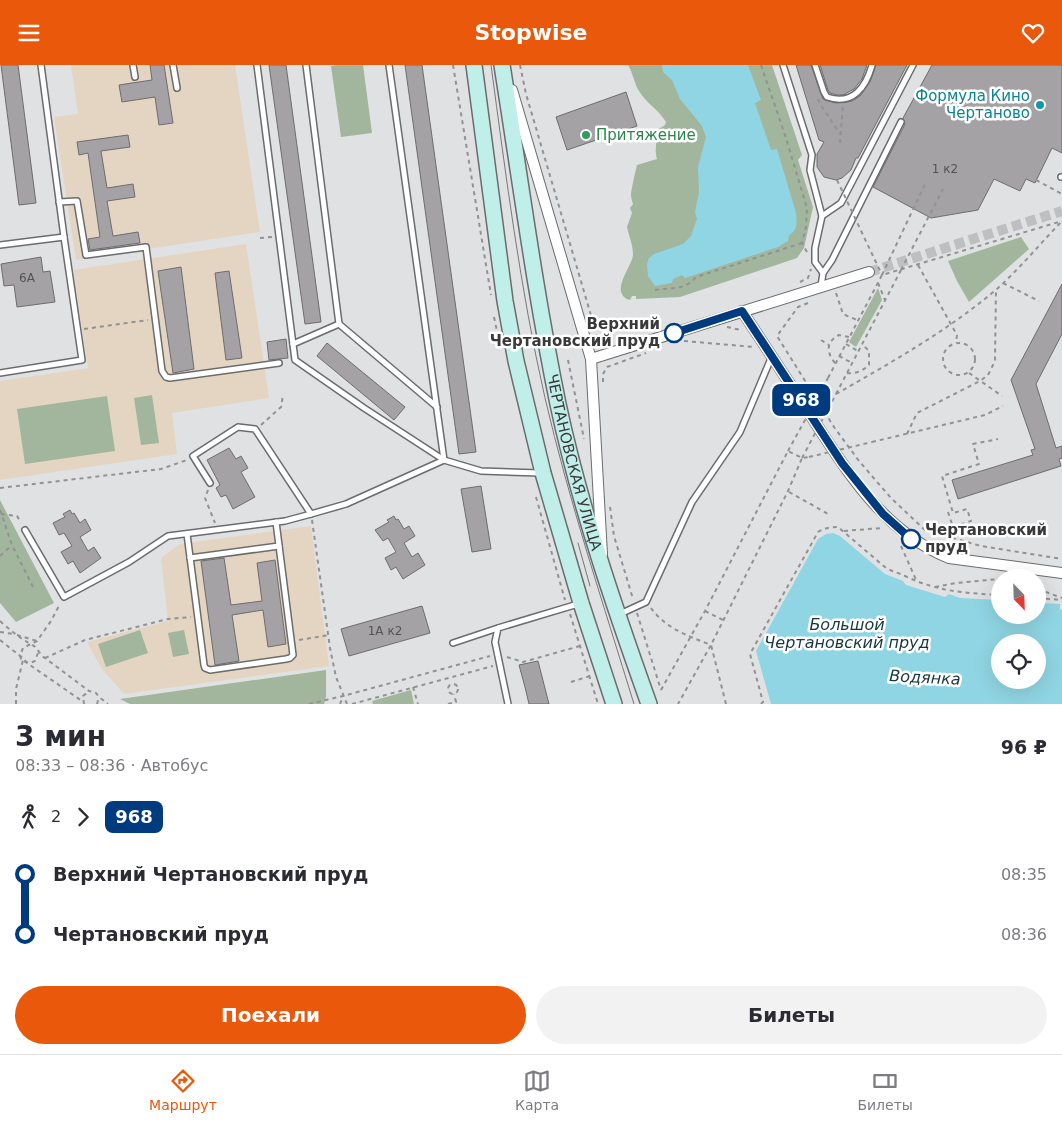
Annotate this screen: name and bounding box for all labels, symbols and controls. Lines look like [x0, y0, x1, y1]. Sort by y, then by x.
icon: menu [15, 19, 43, 47]
icon: heart [1019, 19, 1047, 47]
text: Stopwise [474, 20, 588, 45]
place label: Формула Кино Чертаново [915, 87, 1030, 122]
marker: Формула Кино Чертаново [1034, 99, 1046, 111]
place label: Притяжение [596, 126, 696, 144]
marker: Притяжение [580, 129, 592, 141]
house number: 1 к2 [932, 162, 958, 176]
house number: 6А [19, 271, 36, 285]
place label: Верхний Чертановский пруд [490, 315, 660, 350]
marker: Верхний Чертановский пруд [664, 323, 684, 343]
street label: ЧЕРТАНОВСКАЯ УЛИЦА [543, 372, 606, 554]
line badge: 968 [772, 384, 830, 416]
text: 968 [782, 389, 820, 410]
place label: Чертановский пруд [925, 521, 1047, 556]
marker: Чертановский пруд [901, 529, 921, 549]
north arrow [991, 569, 1046, 624]
map controls [991, 569, 1046, 689]
water label: Большой Чертановский пруд [764, 615, 930, 652]
house number: 1А к2 [368, 624, 402, 638]
button: locate [991, 634, 1046, 689]
water label: Водянка [889, 666, 961, 689]
text: 3 мин [15, 720, 106, 753]
text: 96 ₽ [1001, 736, 1047, 758]
text: 08:33 – 08:36 · Автобус [15, 756, 208, 775]
icon: walk [15, 803, 43, 831]
icon: forward [69, 803, 97, 831]
text: 968 [115, 806, 153, 827]
text: 2 [51, 807, 61, 826]
text: Верхний Чертановский пруд [53, 863, 368, 885]
text: 08:35 [1001, 865, 1047, 884]
text: Чертановский пруд [53, 923, 269, 945]
text: 08:36 [1001, 925, 1047, 944]
button: Поехали [15, 986, 526, 1044]
button: Билеты [536, 986, 1047, 1044]
tab: Маршрут [149, 1067, 217, 1113]
tab: Карта [515, 1067, 559, 1113]
tab: Билеты [857, 1067, 913, 1113]

